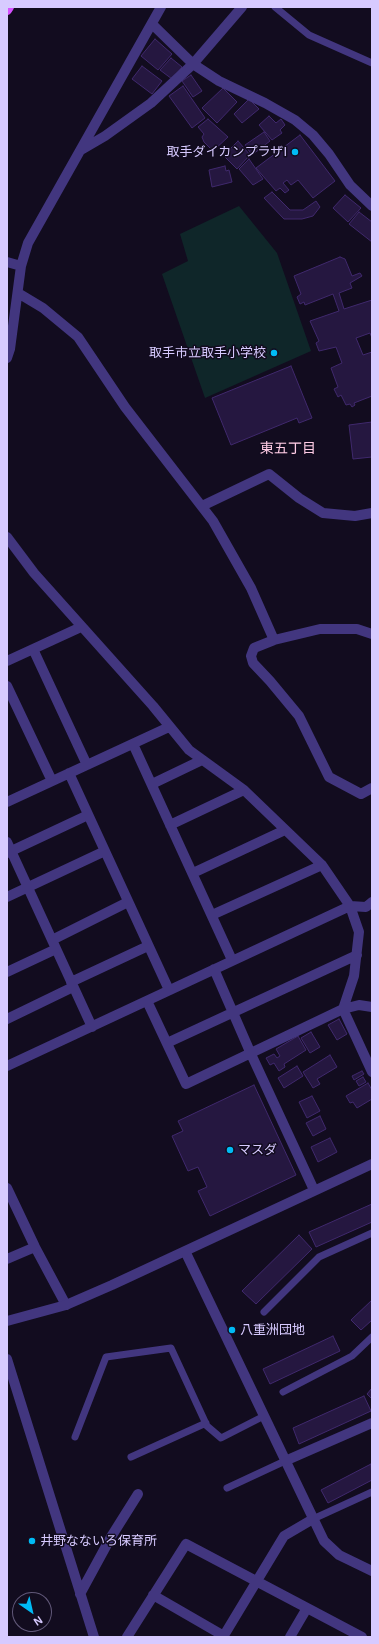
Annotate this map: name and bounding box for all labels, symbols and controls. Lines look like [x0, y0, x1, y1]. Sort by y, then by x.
place label: 取手ダイカンプラザI [166, 144, 287, 160]
marker: 取手ダイカンプラザI [290, 147, 300, 157]
place label: 取手市立取手小学校 [149, 345, 266, 361]
marker: 取手市立取手小学校 [269, 348, 279, 358]
district label: 東五丁目 [260, 441, 316, 457]
place label: マスダ [238, 1142, 277, 1158]
marker: マスダ [225, 1145, 235, 1155]
place label: 八重洲団地 [240, 1322, 305, 1338]
marker: 八重洲団地 [227, 1325, 237, 1335]
place label: 井野なないろ保育所 [40, 1533, 157, 1549]
marker: 井野なないろ保育所 [27, 1536, 37, 1546]
north arrow [12, 1592, 52, 1632]
text: N [32, 1614, 45, 1628]

